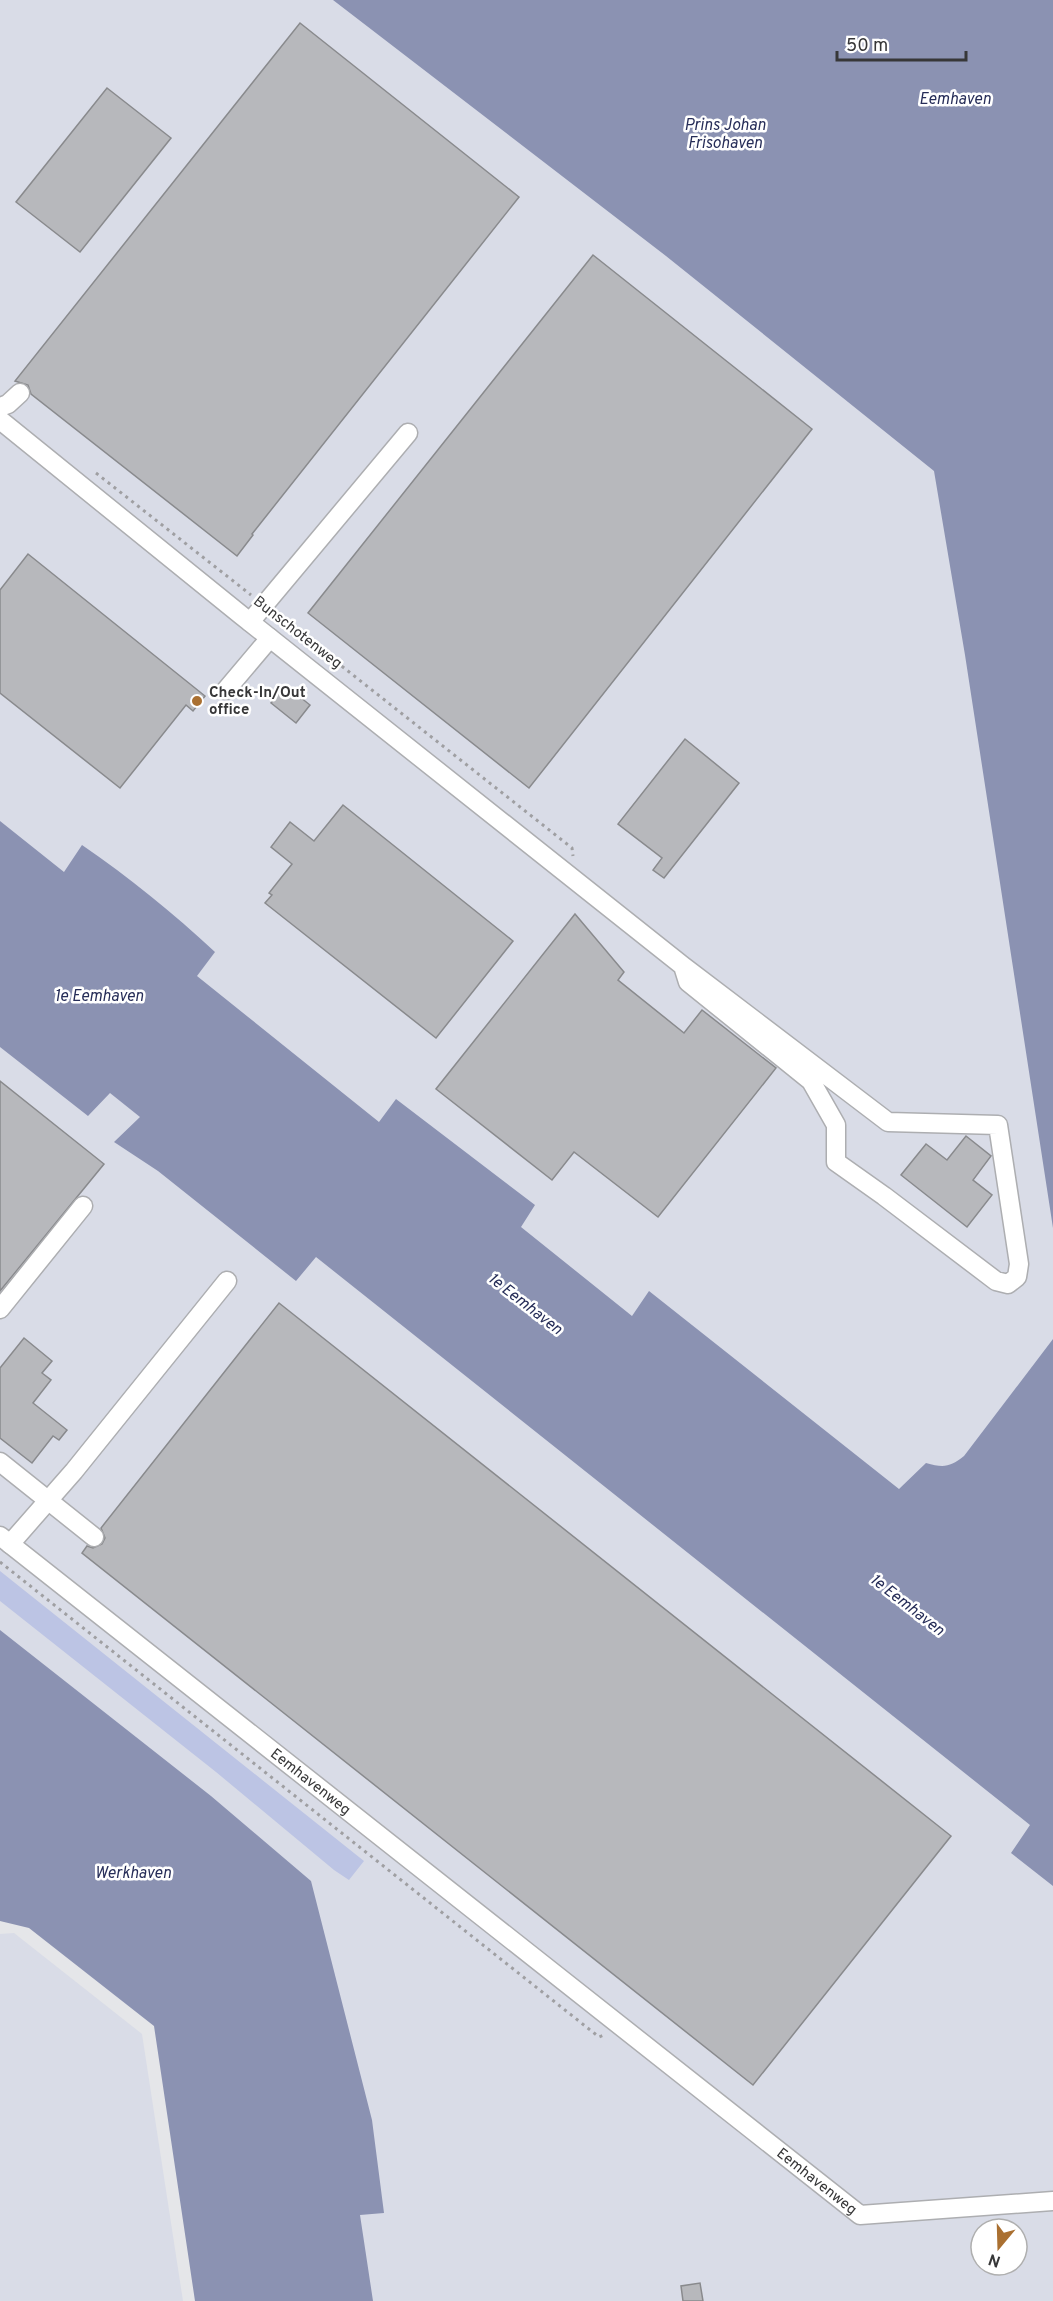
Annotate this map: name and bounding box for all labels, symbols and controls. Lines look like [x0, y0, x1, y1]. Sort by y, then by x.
scale bar [837, 24, 966, 62]
text: 50 m [846, 35, 888, 58]
water label: Eemhaven [919, 90, 991, 110]
water label: Prins Johan Frisohaven [684, 116, 766, 154]
street label: Bunschotenweg [249, 593, 345, 674]
place label: Check-In/Out office [209, 684, 306, 720]
marker: Check-In/Out office [190, 694, 204, 708]
water label: 1e Eemhaven [54, 987, 144, 1007]
water label: 1e Eemhaven [484, 1269, 566, 1340]
water label: 1e Eemhaven [866, 1570, 948, 1641]
street label: Eemhavenweg [266, 1745, 354, 1820]
water label: Werkhaven [95, 1864, 171, 1884]
street label: Eemhavenweg [772, 2145, 860, 2220]
north arrow [969, 2217, 1029, 2277]
text: N [986, 2248, 1003, 2271]

